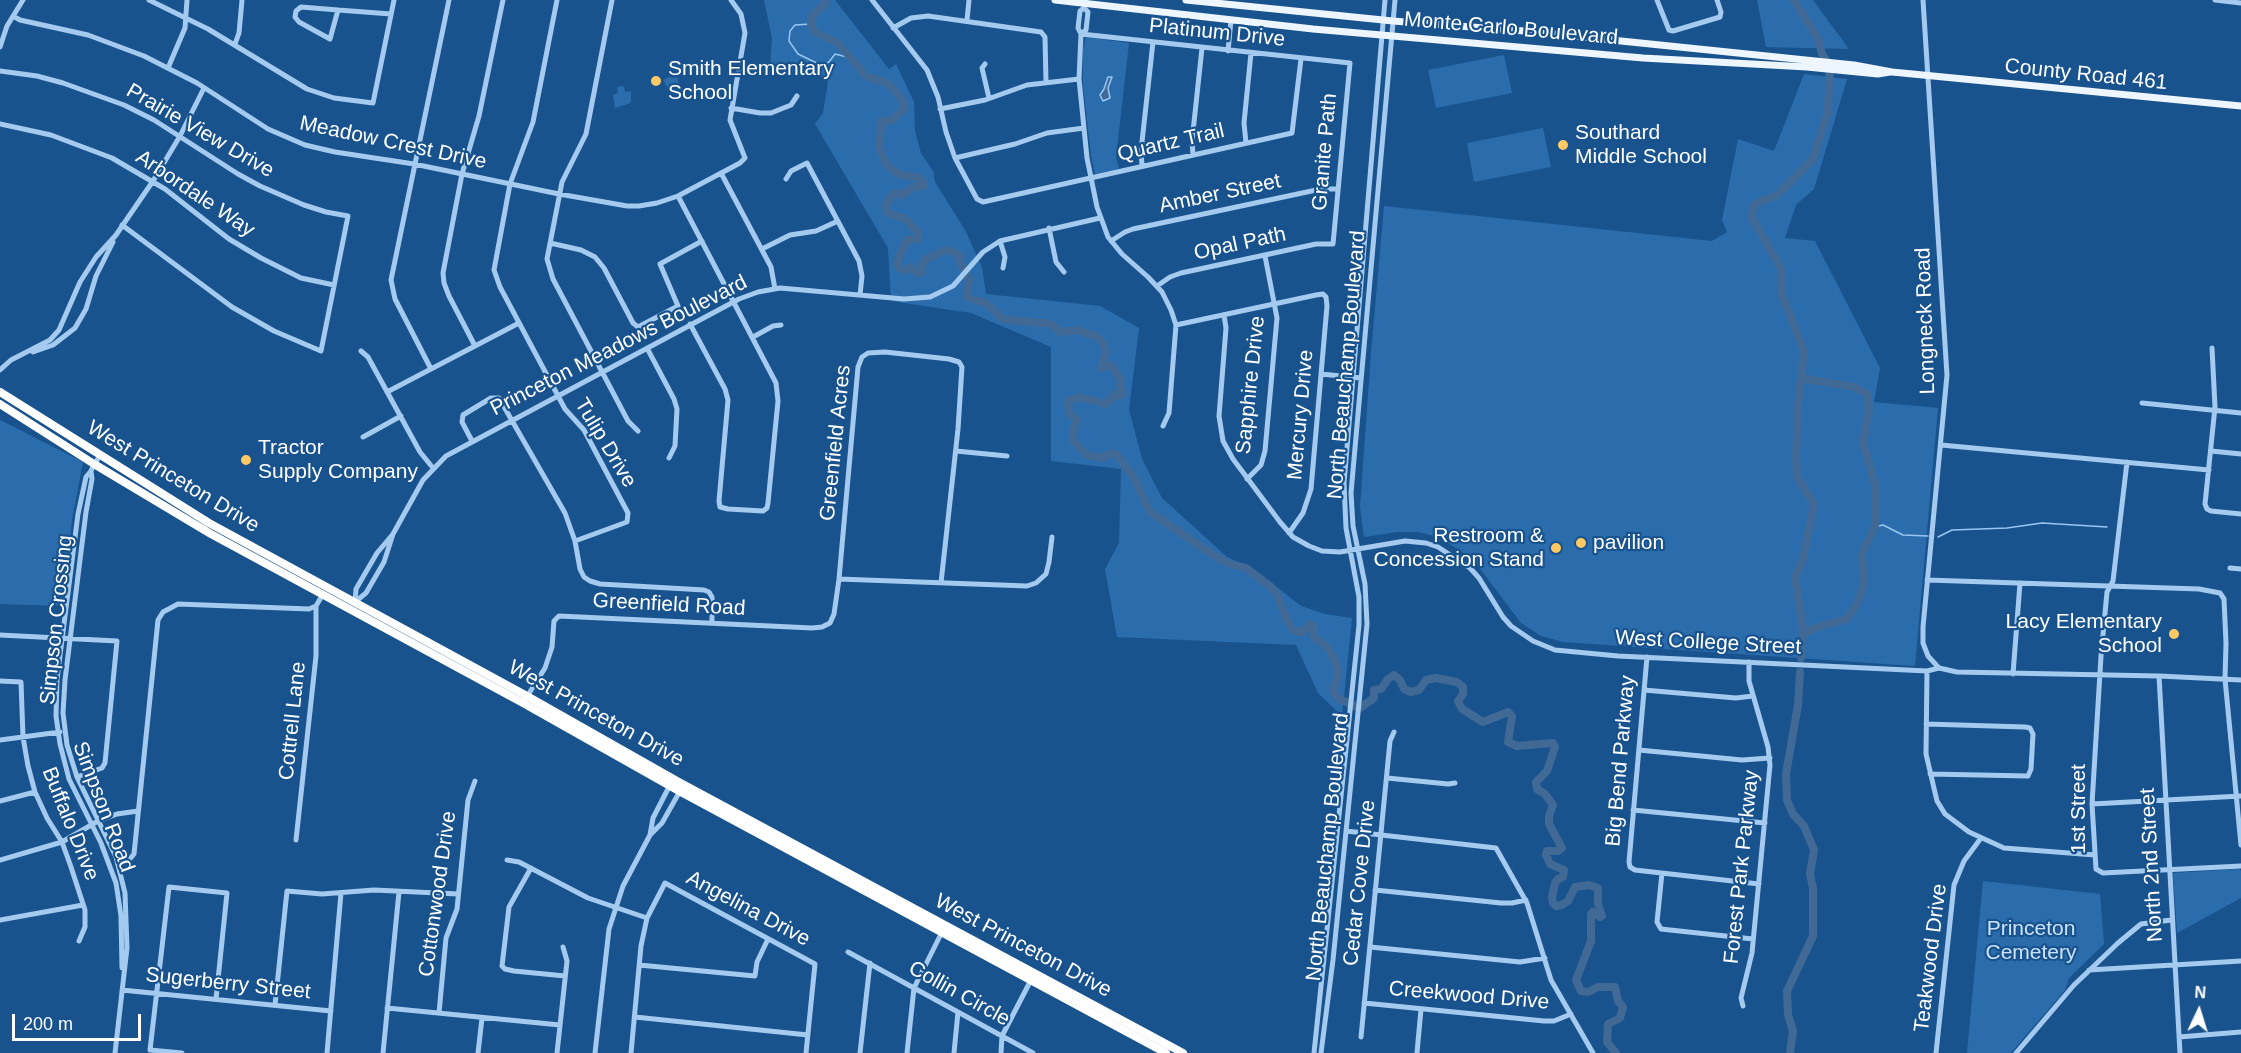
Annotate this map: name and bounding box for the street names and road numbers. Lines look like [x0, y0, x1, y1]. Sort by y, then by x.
street label: Monte Carlo Boulevard [1403, 7, 1619, 51]
street label: Platinum Drive [1148, 13, 1286, 53]
street label: County Road 461 [2003, 54, 2169, 96]
street label: Prairie View Drive [122, 78, 278, 184]
street label: Granite Path [1307, 92, 1343, 212]
street label: Meadow Crest Drive [297, 111, 489, 175]
street label: Quartz Trail [1115, 118, 1227, 168]
street label: Arbordale Way [131, 145, 259, 243]
street label: Amber Street [1157, 169, 1283, 219]
street label: Opal Path [1192, 222, 1288, 266]
street label: North Beauchamp Boulevard [1323, 230, 1371, 500]
street label: Longneck Road [1911, 247, 1941, 395]
street label: Princeton Meadows Boulevard [486, 270, 752, 422]
street label: Sapphire Drive [1231, 315, 1271, 455]
street label: Mercury Drive [1283, 349, 1319, 481]
street label: Greenfield Acres [815, 364, 857, 522]
street label: Tulip Drive [569, 394, 641, 492]
street label: West Princeton Drive [82, 416, 264, 538]
street label: Simpson Crossing [36, 534, 78, 706]
street label: Greenfield Road [592, 588, 746, 622]
street label: West College Street [1614, 626, 1802, 660]
street label: West Princeton Drive [504, 655, 688, 773]
street label: Cottrell Lane [274, 660, 312, 782]
street label: Big Bend Parkway [1601, 674, 1641, 848]
street label: North Beauchamp Boulevard [1301, 712, 1355, 982]
street label: Simpson Road [67, 738, 139, 876]
street label: Buffalo Drive [36, 764, 104, 884]
street label: 1st Street [2066, 764, 2092, 854]
street label: Forest Park Parkway [1719, 769, 1765, 965]
street label: North 2nd Street [2135, 787, 2169, 943]
street label: Cedar Cove Drive [1339, 799, 1381, 967]
street label: Cottonwood Drive [414, 810, 462, 978]
street label: Angelina Drive [682, 866, 814, 952]
street label: Teakwood Drive [1909, 882, 1953, 1034]
street label: West Princeton Drive [930, 889, 1116, 1003]
street label: Collin Circle [904, 956, 1014, 1032]
street label: Sugerberry Street [144, 963, 312, 1005]
street label: Creekwood Drive [1388, 976, 1550, 1016]

